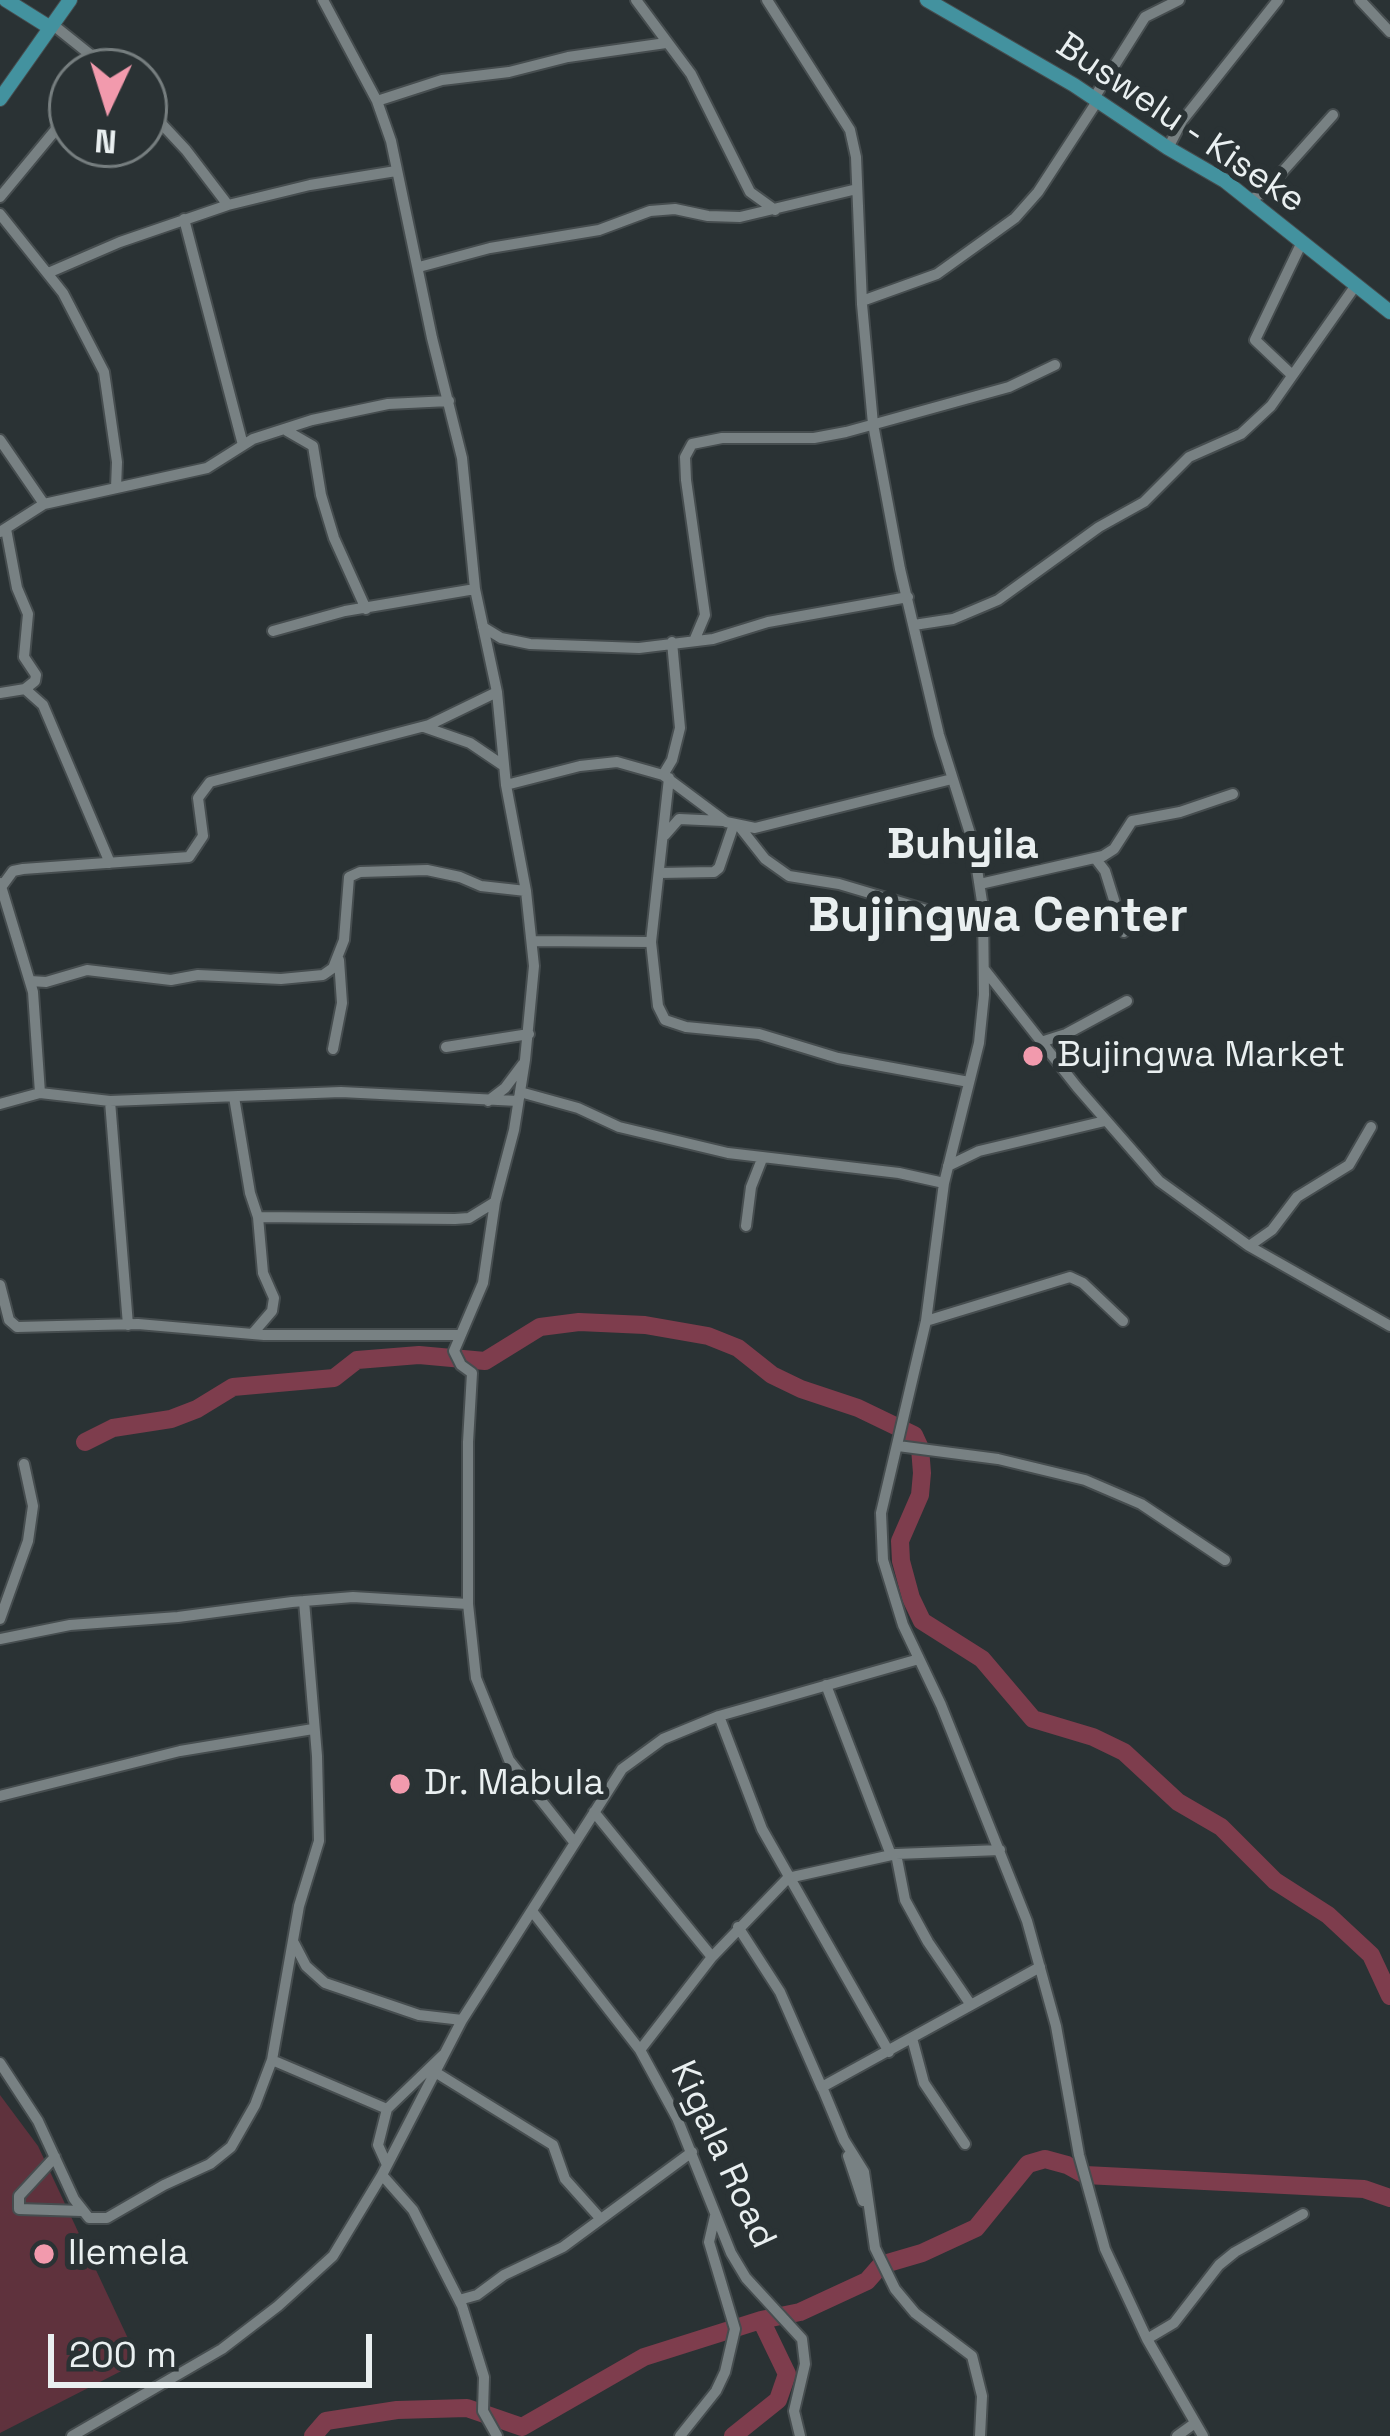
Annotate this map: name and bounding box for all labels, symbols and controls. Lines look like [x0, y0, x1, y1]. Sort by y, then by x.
street label: Buswelu - Kiseke [1047, 25, 1313, 223]
north arrow [48, 48, 168, 168]
text: N [93, 119, 118, 163]
district label: Buhyila [887, 822, 1039, 872]
district label: Bujingwa Center [808, 889, 1188, 947]
place label: Bujingwa Market [1057, 1034, 1345, 1078]
marker: Bujingwa Market [1020, 1043, 1046, 1069]
place label: Dr. Mabula [424, 1762, 604, 1806]
marker: Dr. Mabula [387, 1771, 413, 1797]
street label: Kigala Road [660, 2054, 784, 2256]
place label: Ilemela [68, 2232, 189, 2276]
marker: Ilemela [31, 2241, 57, 2267]
scale bar [54, 2310, 378, 2384]
text: 200 m [69, 2332, 177, 2378]

